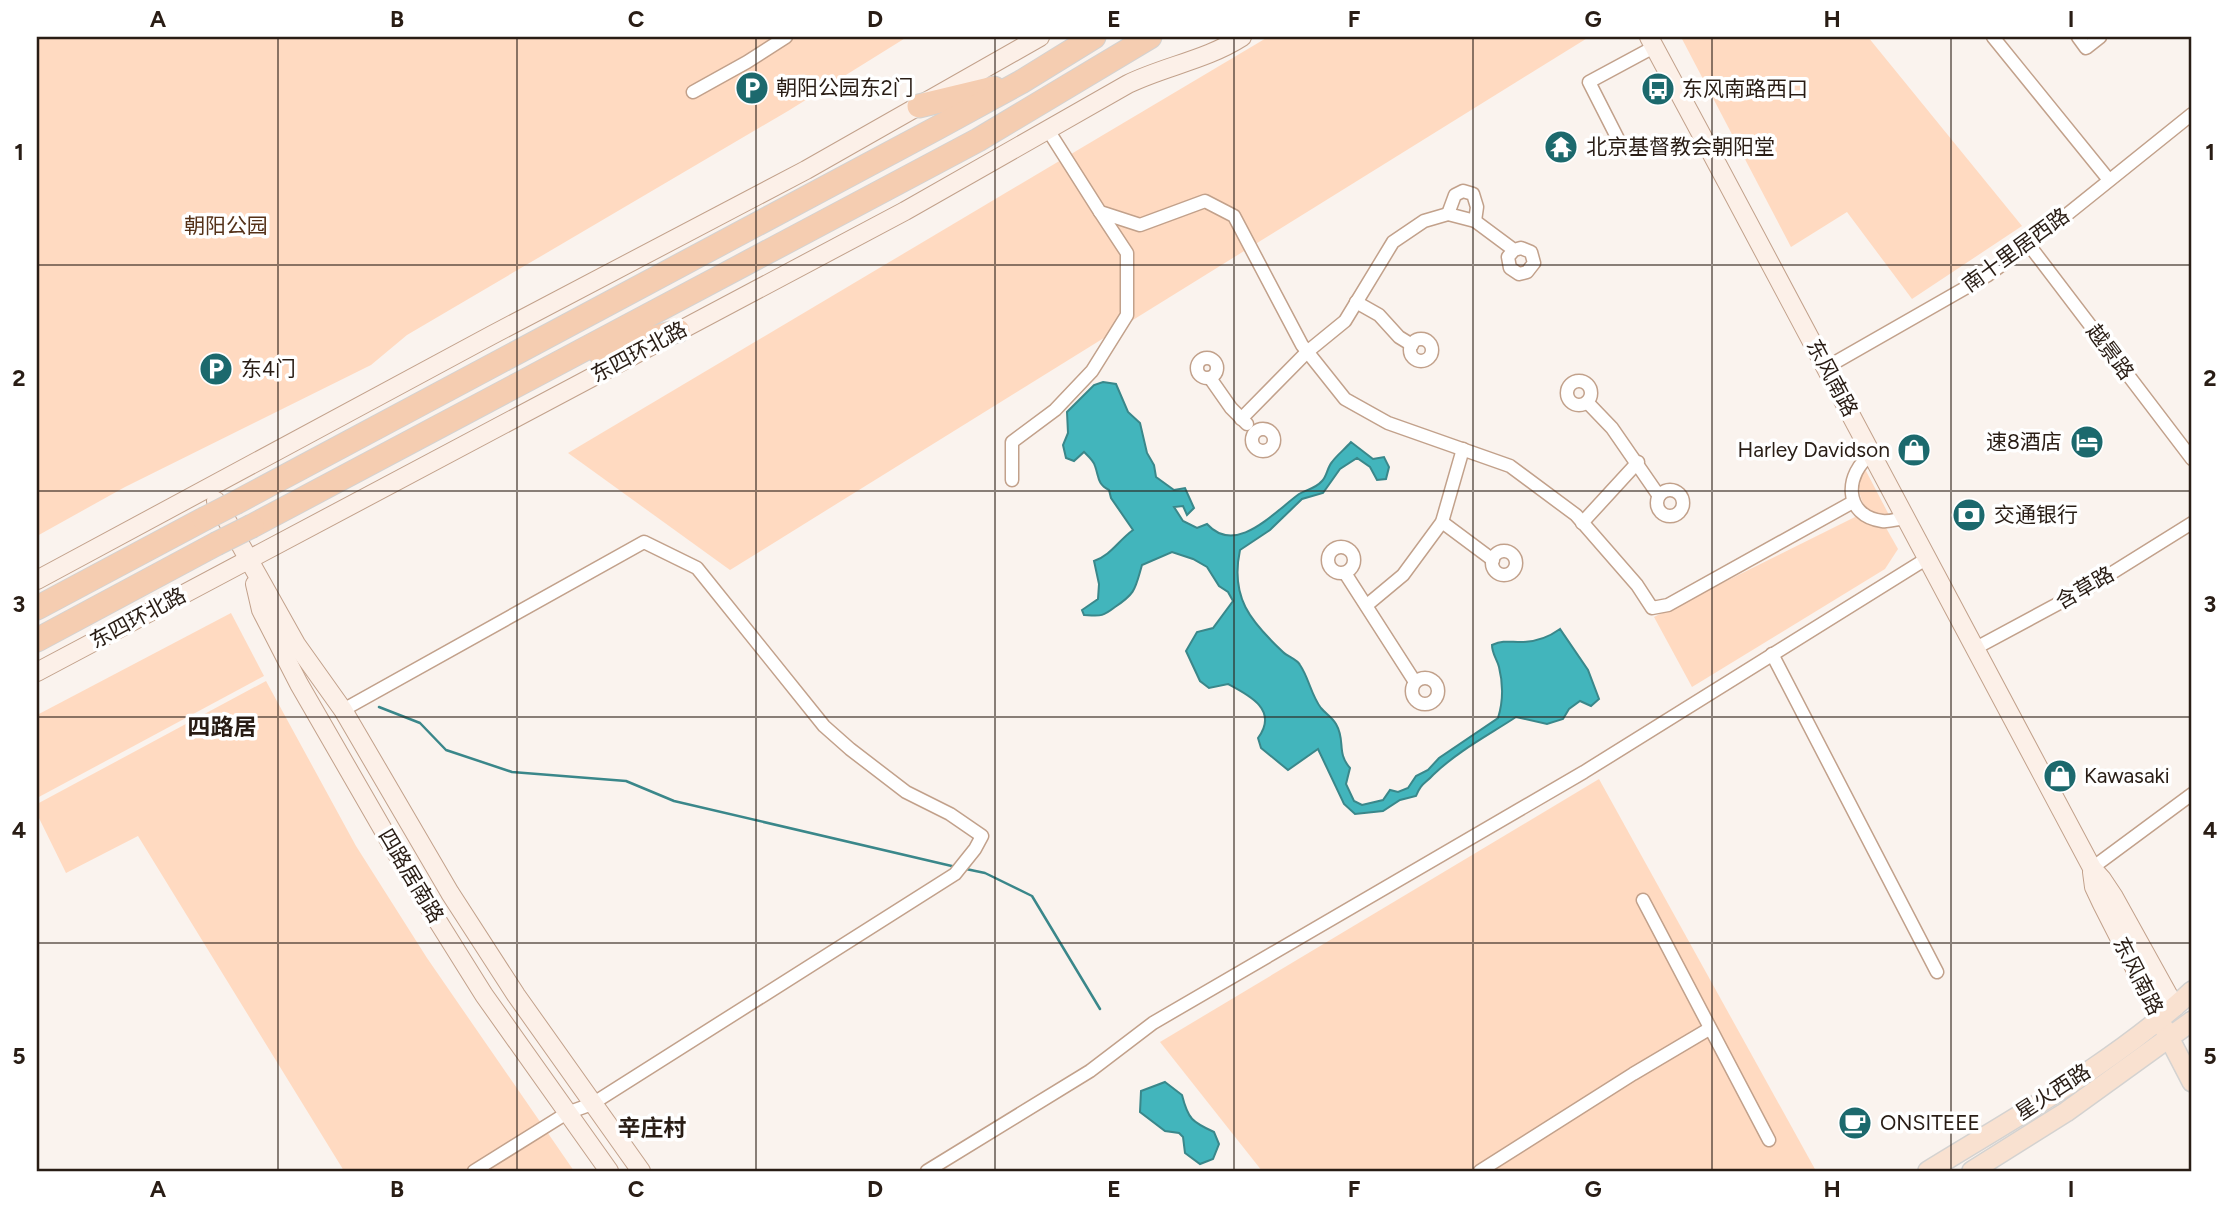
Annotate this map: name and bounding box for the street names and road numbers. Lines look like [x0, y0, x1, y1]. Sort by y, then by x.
street label: 南十里居西路 [1957, 202, 2074, 297]
street label: 东四环北路 [587, 316, 691, 387]
street label: 越景路 [2081, 319, 2139, 384]
street label: 东风南路 [1802, 335, 1863, 421]
street label: 含草路 [2051, 561, 2118, 614]
street label: 东四环北路 [86, 582, 190, 653]
street label: 四路居南路 [374, 824, 449, 927]
street label: 东风南路 [2108, 933, 2169, 1019]
street label: 星火西路 [2011, 1058, 2095, 1125]

